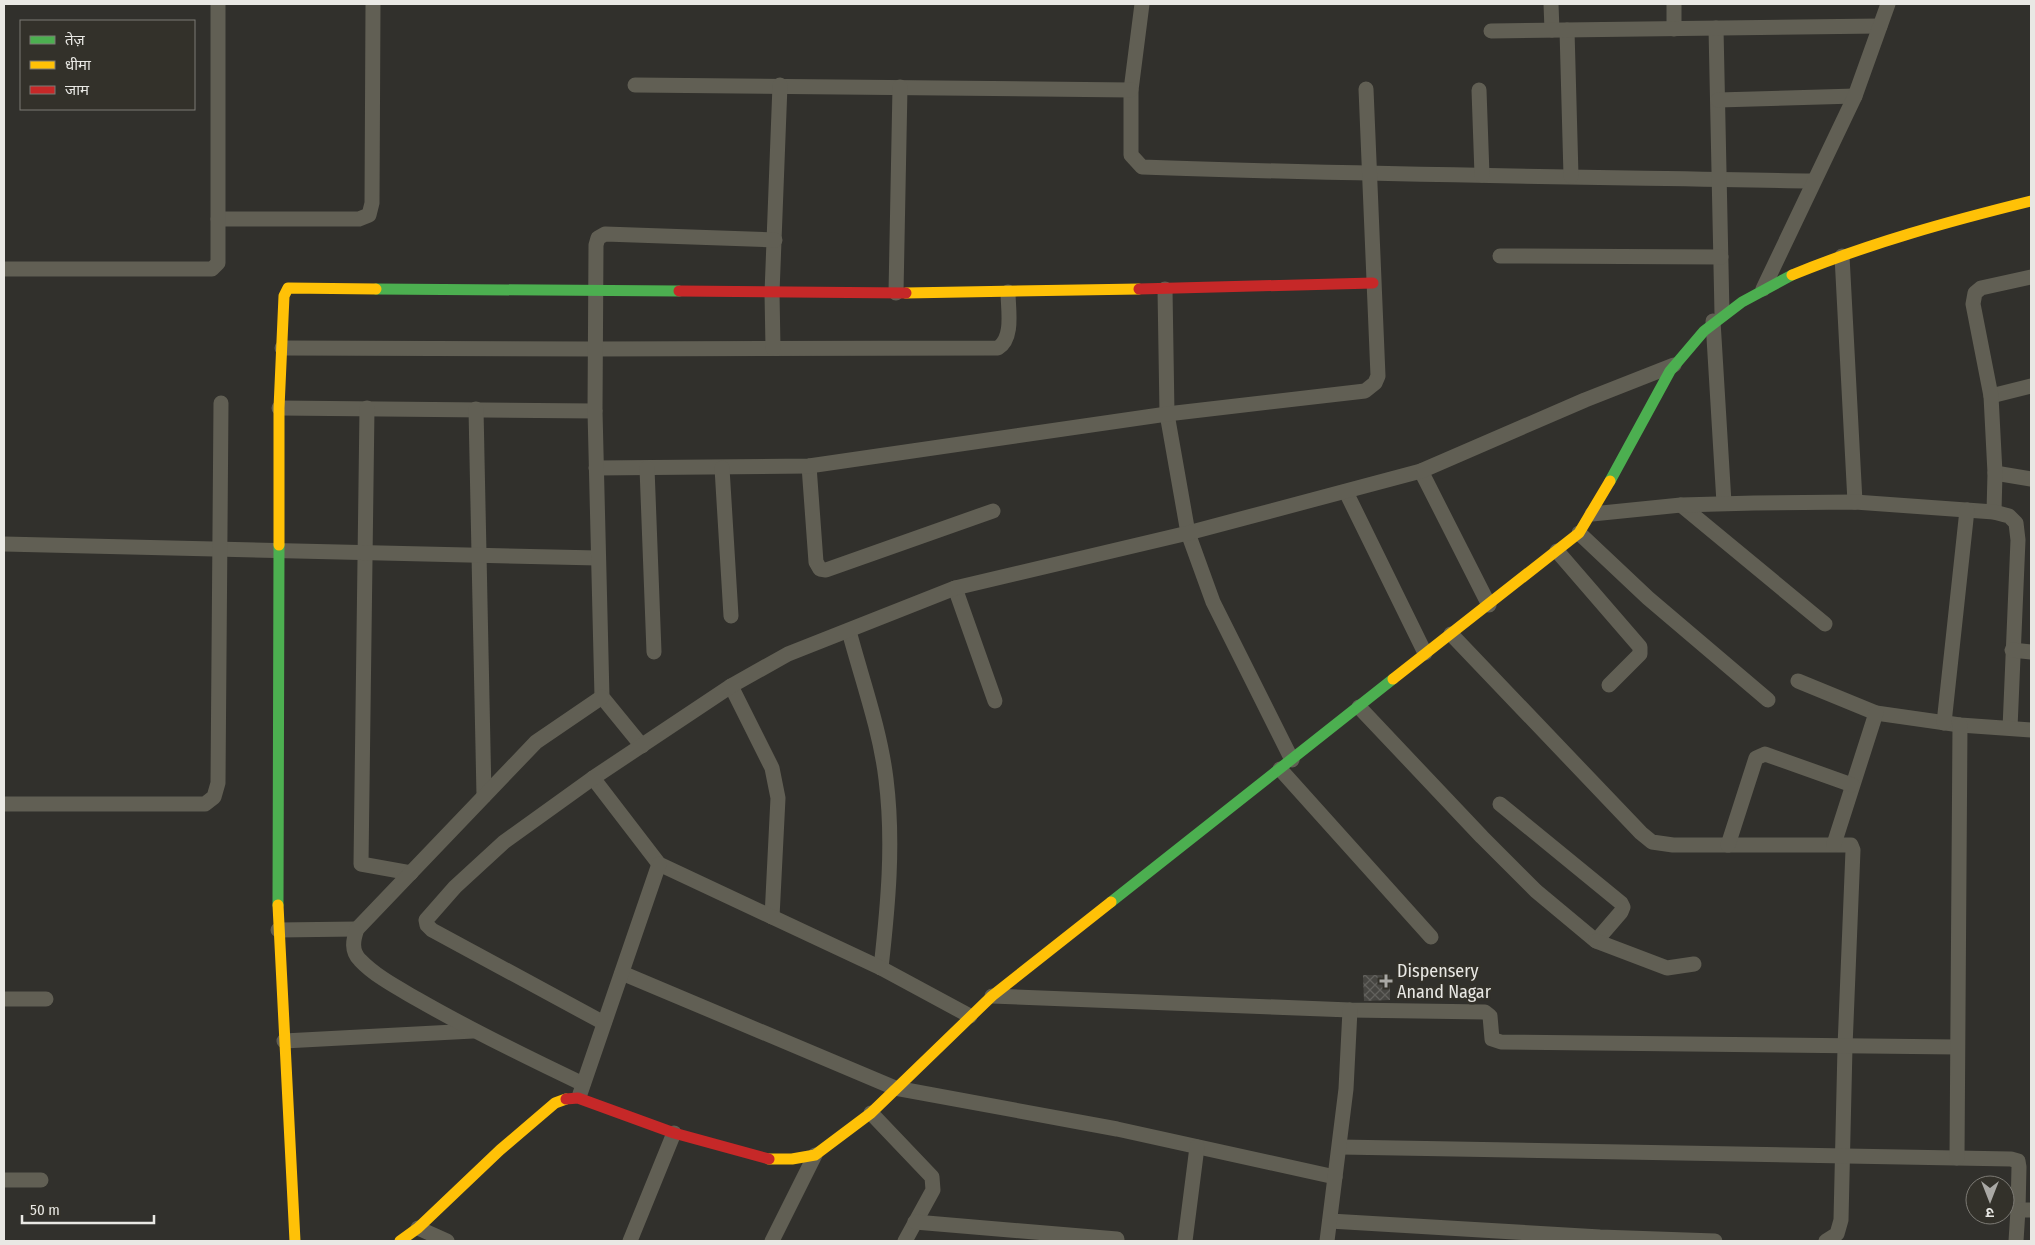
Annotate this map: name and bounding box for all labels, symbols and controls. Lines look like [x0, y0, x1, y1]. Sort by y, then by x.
legend [20, 20, 195, 110]
text: तेज़ [65, 31, 86, 49]
text: धीमा [65, 56, 92, 74]
text: जाम [65, 81, 90, 99]
place label: Dispensery Anand Nagar [1397, 960, 1492, 1003]
marker: Dispensery Anand Nagar [1379, 974, 1393, 988]
north arrow [1965, 1175, 2015, 1225]
scale bar [22, 1192, 155, 1224]
text: 50 m [30, 1201, 60, 1219]
text: उ [1985, 1204, 1994, 1221]

